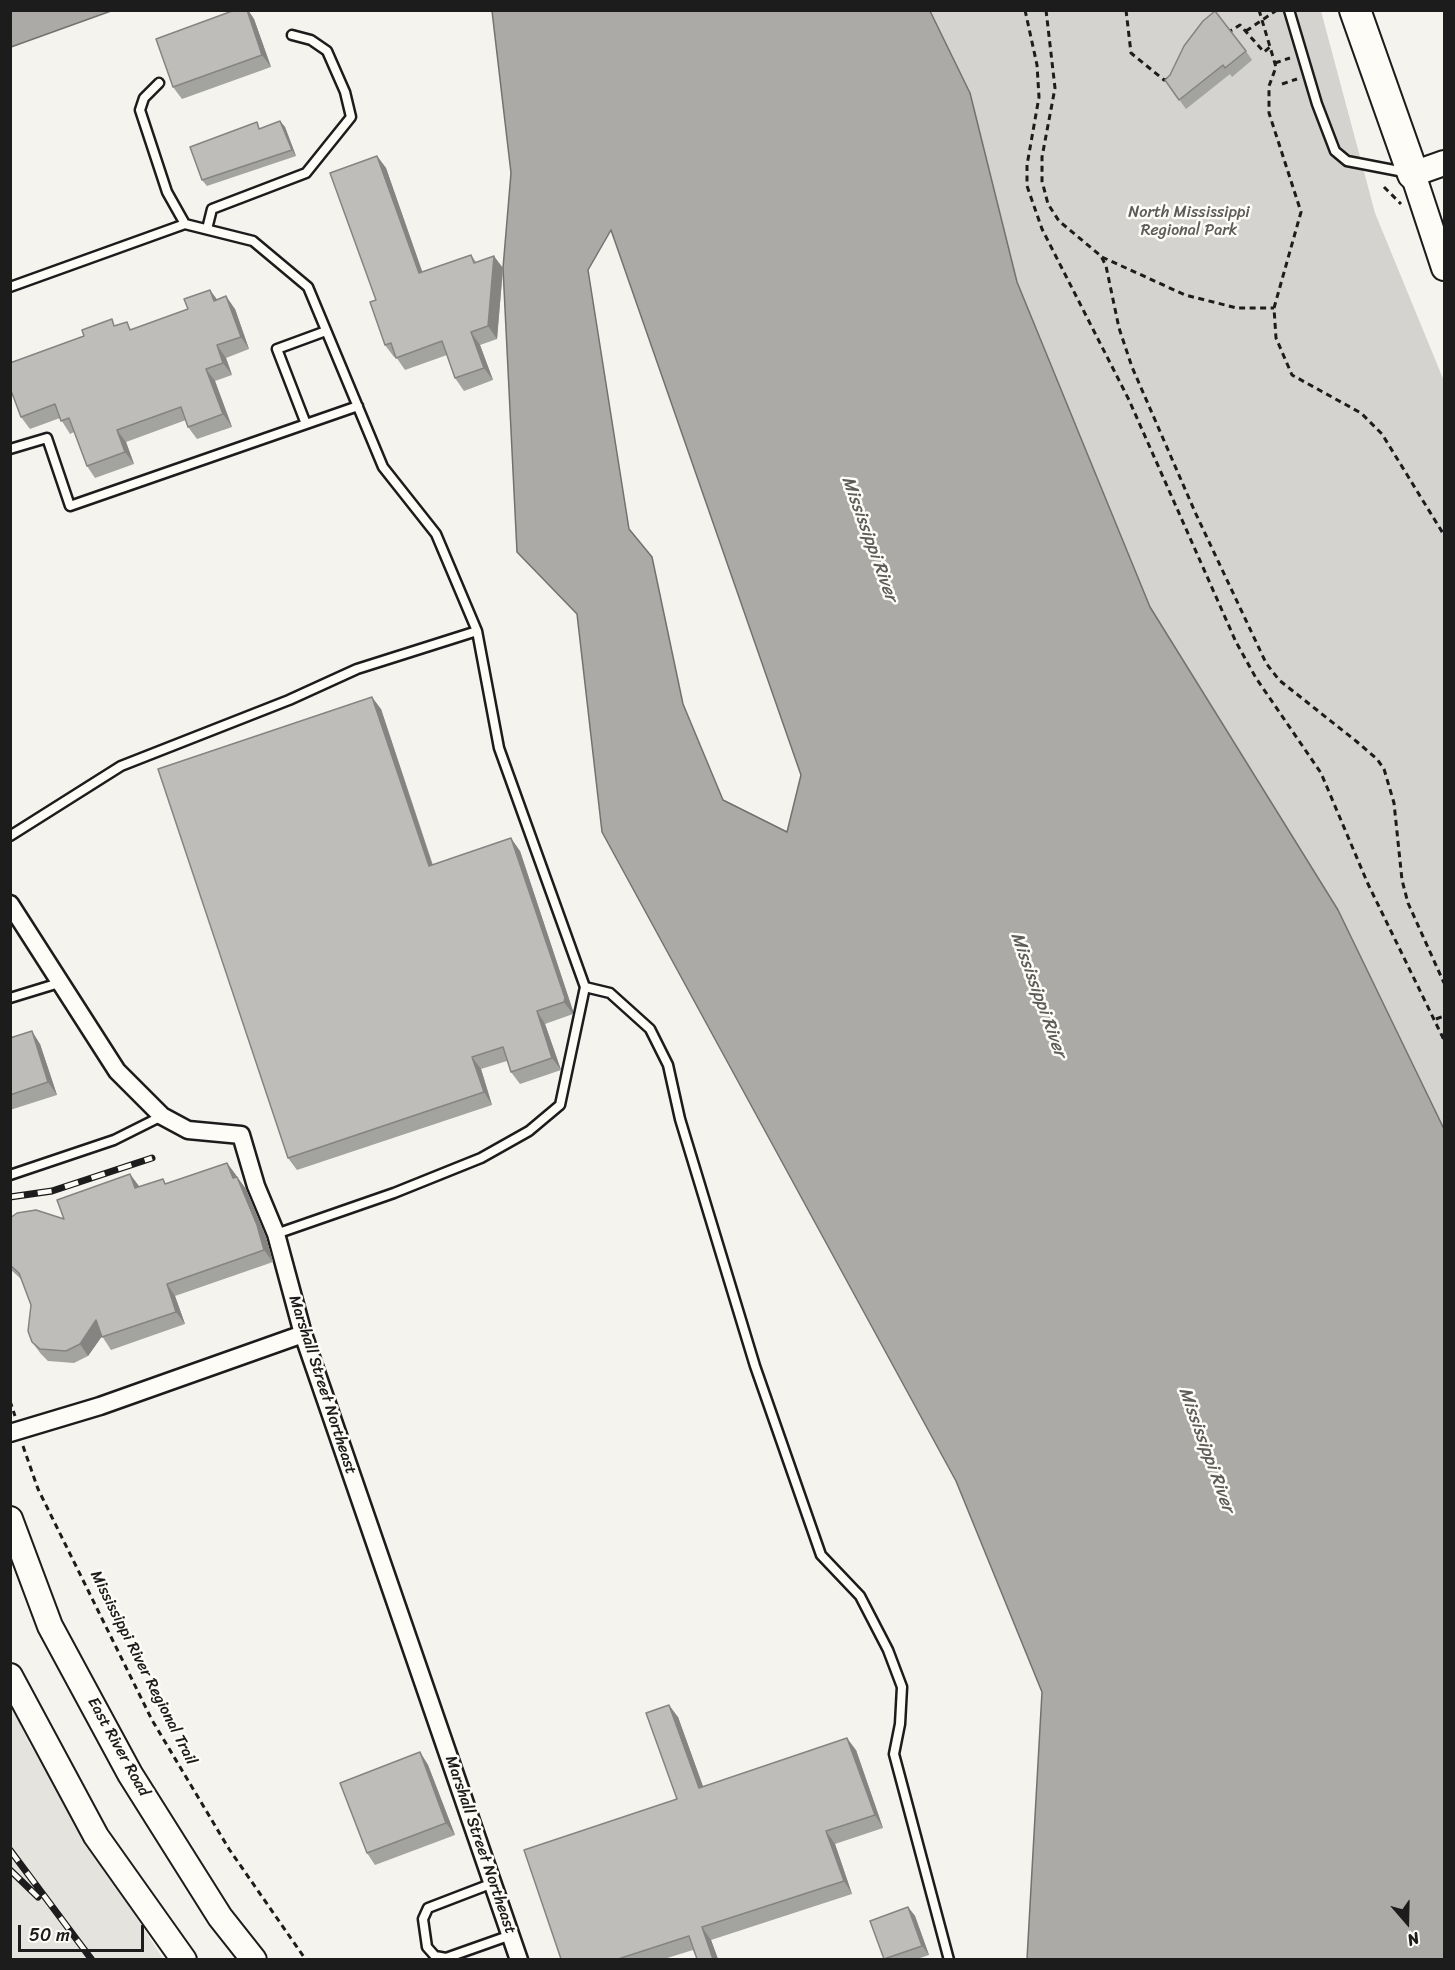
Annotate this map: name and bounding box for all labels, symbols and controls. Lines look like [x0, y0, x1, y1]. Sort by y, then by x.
park label: North Mississippi Regional Park [1128, 203, 1250, 241]
water label: Mississippi River [836, 474, 902, 604]
water label: Mississippi River [1005, 930, 1071, 1060]
street label: Marshall Street Northeast [284, 1293, 360, 1477]
water label: Mississippi River [1173, 1385, 1239, 1515]
street label: Mississippi River Regional Trail [85, 1568, 201, 1768]
street label: East River Road [83, 1694, 153, 1800]
street label: Marshall Street Northeast [440, 1753, 520, 1937]
north arrow [1377, 1892, 1437, 1952]
scale bar [21, 1913, 147, 1951]
text: 50 m [29, 1919, 70, 1951]
text: N [1403, 1924, 1423, 1955]

